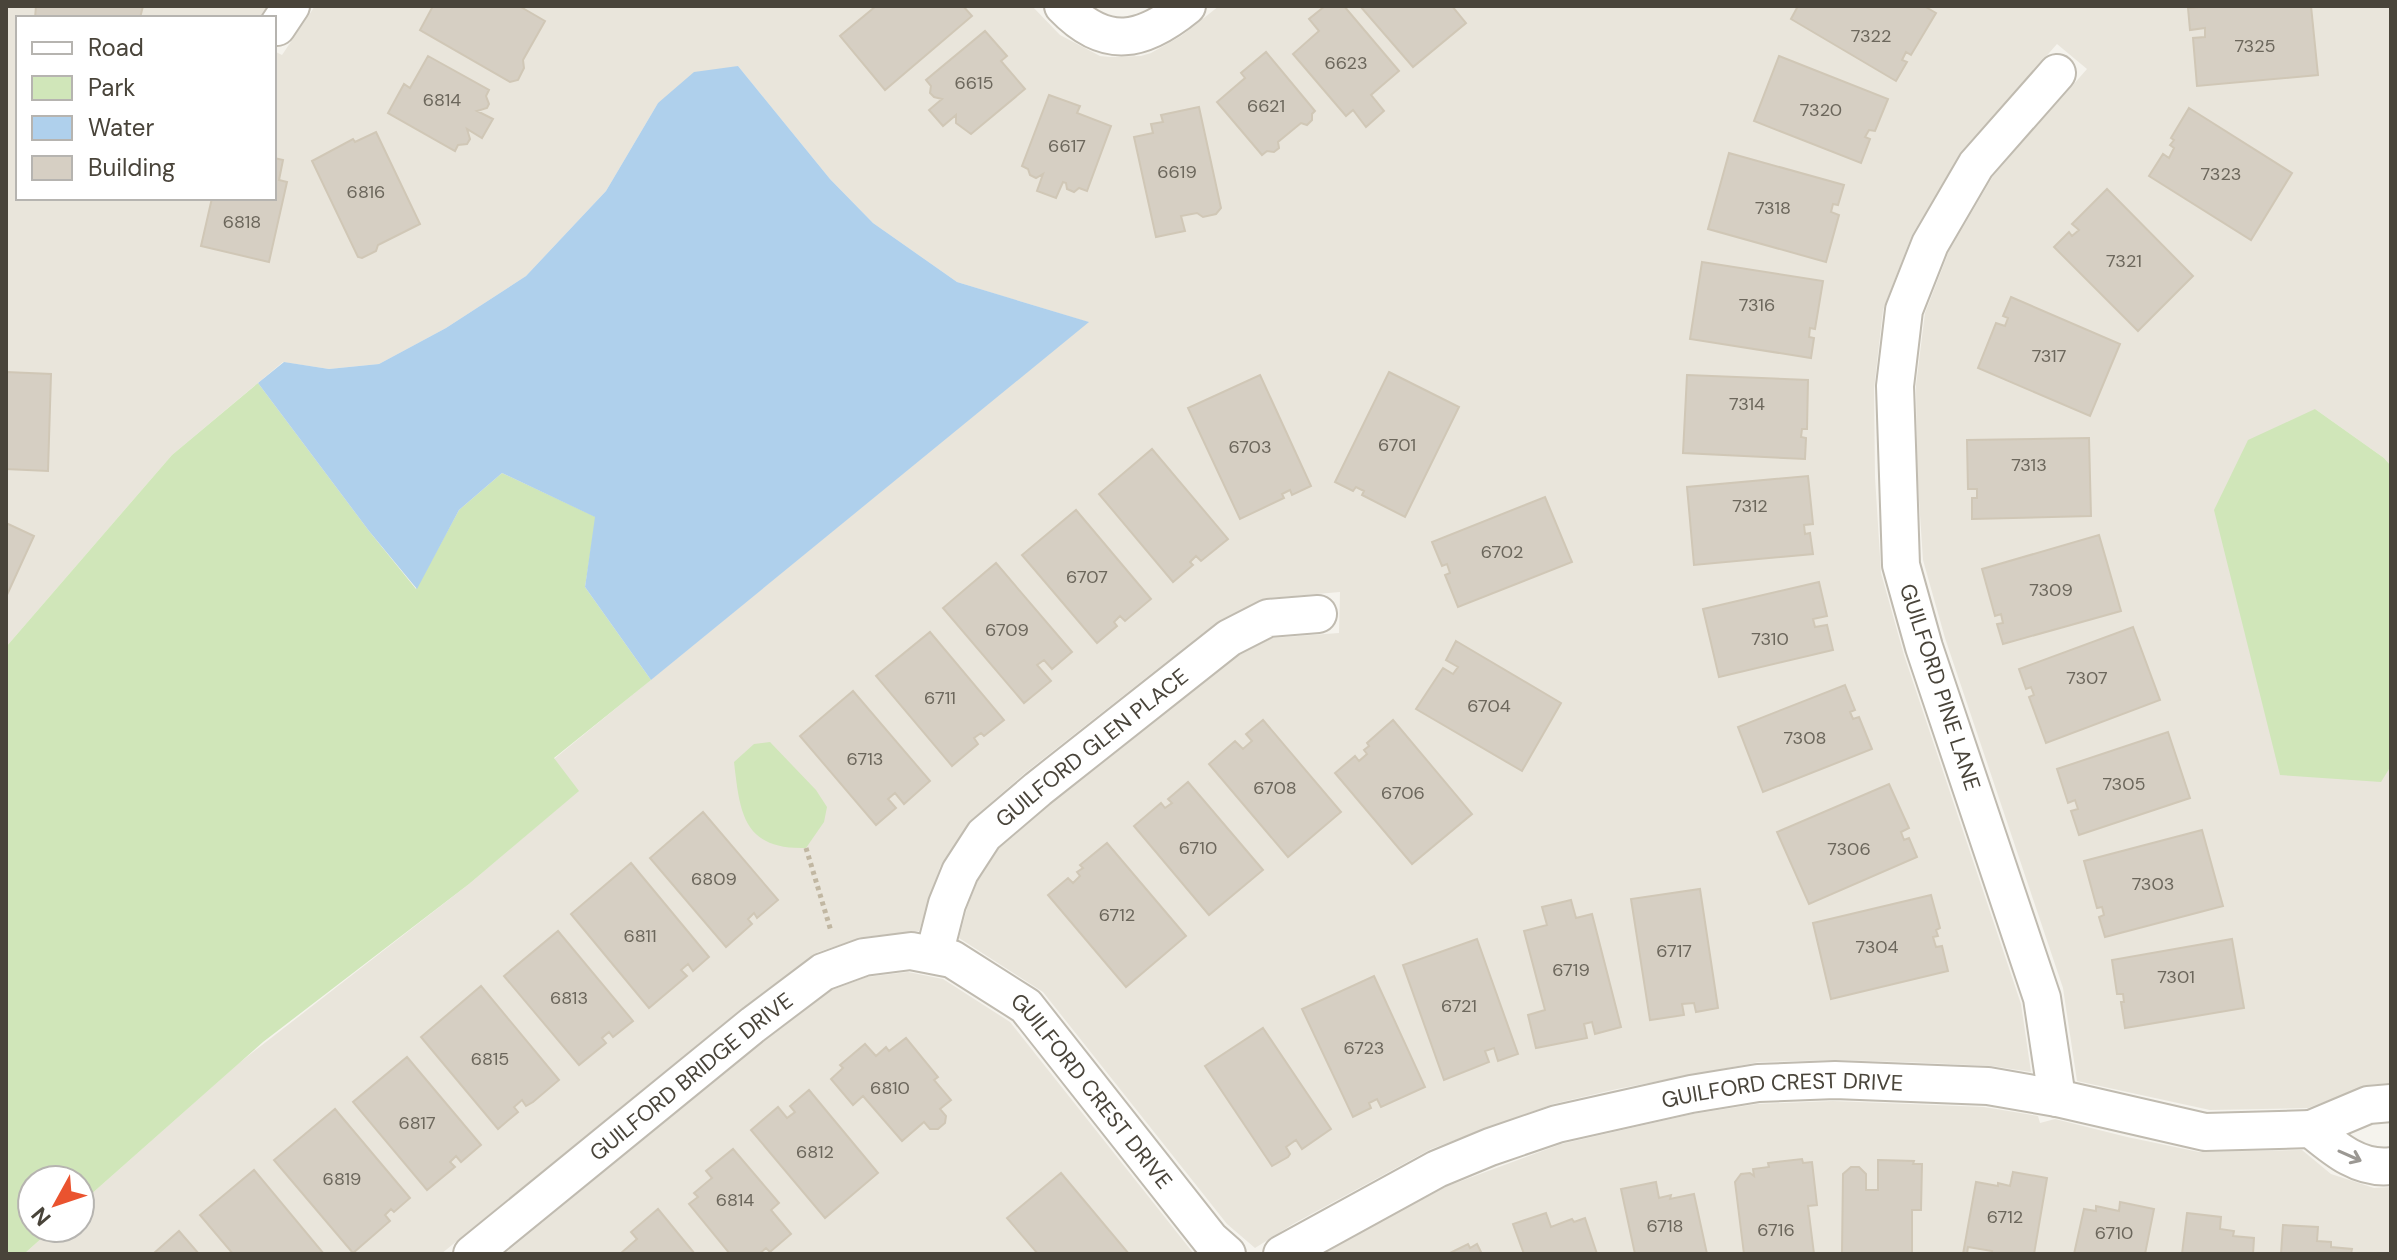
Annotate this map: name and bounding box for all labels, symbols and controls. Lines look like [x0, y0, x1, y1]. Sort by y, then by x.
legend [16, 16, 276, 200]
house number: 7322 [1851, 24, 1891, 48]
text: Road [88, 32, 144, 63]
house number: 7325 [2234, 34, 2276, 58]
house number: 6623 [1324, 51, 1368, 75]
house number: 6615 [954, 71, 994, 95]
text: Park [88, 72, 135, 103]
house number: 6814 [423, 88, 461, 112]
house number: 6621 [1247, 94, 1285, 118]
house number: 7320 [1800, 98, 1842, 122]
text: Water [88, 112, 154, 143]
house number: 6617 [1048, 134, 1086, 158]
text: Building [88, 152, 175, 183]
house number: 6619 [1157, 160, 1197, 184]
house number: 7323 [2201, 162, 2241, 186]
house number: 6816 [347, 180, 385, 204]
house number: 7318 [1755, 196, 1791, 220]
house number: 6818 [223, 210, 261, 234]
house number: 7321 [2106, 249, 2142, 273]
house number: 7316 [1739, 293, 1775, 317]
house number: 7317 [2032, 344, 2066, 368]
house number: 7314 [1729, 392, 1765, 416]
house number: 6701 [1378, 433, 1416, 457]
house number: 6703 [1228, 435, 1272, 459]
house number: 7313 [2011, 453, 2047, 477]
house number: 7312 [1732, 494, 1768, 518]
house number: 6702 [1481, 540, 1523, 564]
house number: 6707 [1066, 565, 1108, 589]
house number: 7309 [2029, 578, 2073, 602]
street label: GUILFORD PINE LANE [1893, 580, 1987, 794]
house number: 6709 [985, 618, 1029, 642]
house number: 7310 [1751, 627, 1789, 651]
street label: GUILFORD GLEN PLACE [989, 662, 1194, 834]
house number: 7307 [2066, 666, 2108, 690]
house number: 6711 [924, 686, 956, 710]
house number: 6704 [1467, 694, 1511, 718]
house number: 7308 [1783, 726, 1827, 750]
house number: 6713 [847, 747, 883, 771]
house number: 7305 [2102, 772, 2146, 796]
house number: 6708 [1253, 776, 1297, 800]
house number: 6706 [1381, 781, 1425, 805]
house number: 6710 [1179, 836, 1217, 860]
house number: 7306 [1827, 837, 1871, 861]
house number: 6809 [691, 867, 737, 891]
house number: 7303 [2132, 872, 2174, 896]
house number: 6712 [1099, 903, 1135, 927]
house number: 6811 [623, 924, 657, 948]
house number: 7304 [1855, 935, 1899, 959]
house number: 6717 [1656, 939, 1692, 963]
house number: 6719 [1552, 958, 1590, 982]
house number: 7301 [2157, 965, 2195, 989]
house number: 6813 [550, 986, 588, 1010]
street label: GUILFORD BRIDGE DRIVE [583, 986, 798, 1167]
street label: GUILFORD CREST DRIVE [1006, 986, 1179, 1195]
house number: 6721 [1441, 994, 1477, 1018]
house number: 6723 [1344, 1036, 1385, 1060]
house number: 6815 [471, 1047, 509, 1071]
street label: GUILFORD CREST DRIVE [1659, 1065, 1904, 1115]
house number: 6810 [870, 1076, 910, 1100]
house number: 6817 [398, 1111, 436, 1135]
house number: 6812 [796, 1140, 834, 1164]
one-way arrow [2337, 1150, 2361, 1165]
north arrow [16, 1164, 96, 1244]
house number: 6819 [323, 1167, 361, 1191]
house number: 6814 [716, 1188, 754, 1212]
text: N [25, 1201, 57, 1232]
house number: 6712 [1987, 1205, 2023, 1229]
house number: 6718 [1646, 1214, 1684, 1238]
house number: 6716 [1757, 1218, 1795, 1242]
house number: 6710 [2095, 1221, 2133, 1245]

